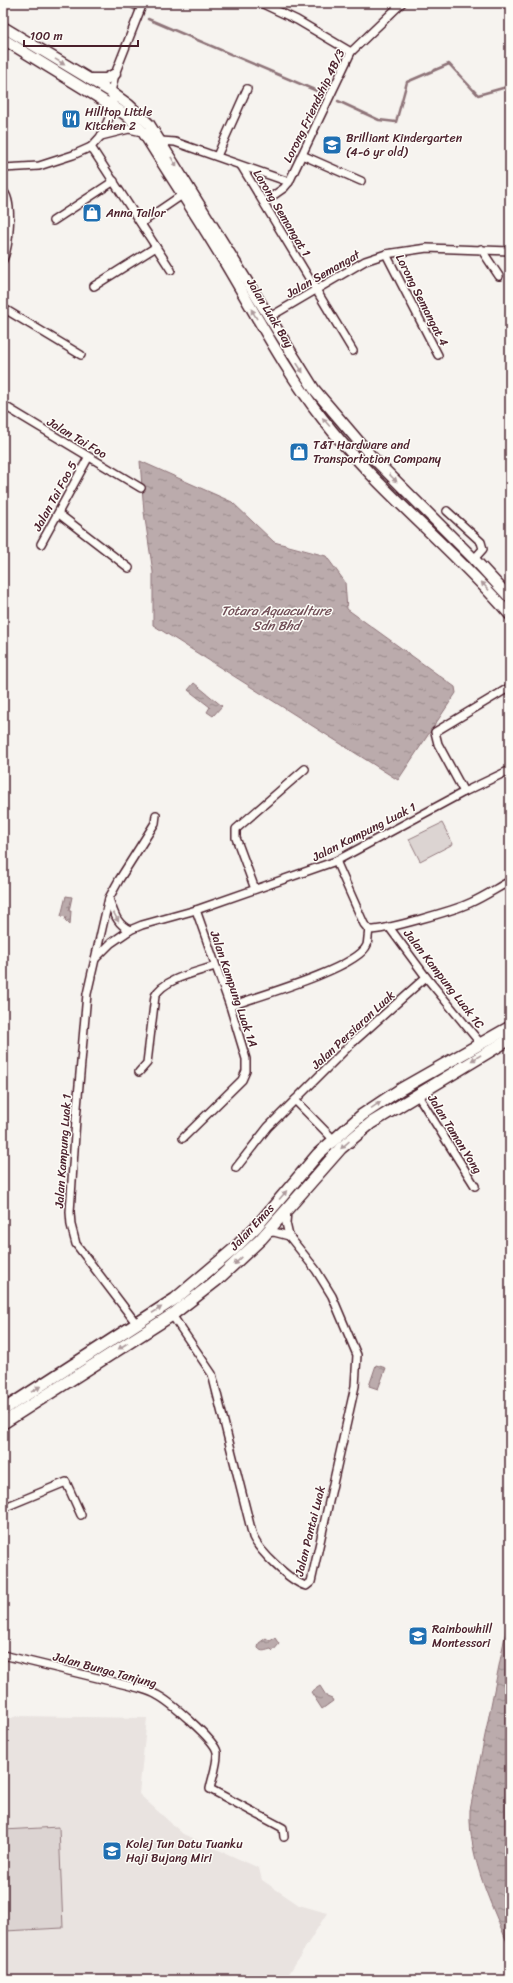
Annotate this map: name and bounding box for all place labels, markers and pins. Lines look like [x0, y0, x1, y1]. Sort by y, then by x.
place label: Hilltop Little Kitchen 2 [85, 101, 152, 137]
restaurant icon: Hilltop Little Kitchen 2 [60, 108, 82, 130]
place label: Brilliant Kindergarten (4-6 yr old) [346, 127, 463, 163]
school or university icon: Brilliant Kindergarten (4-6 yr old) [321, 134, 343, 156]
shop icon: Anna Tailor [81, 202, 103, 224]
place label: Anna Tailor [105, 202, 166, 224]
place label: T&T Hardware and Transportation Company [313, 434, 442, 470]
shop icon: T&T Hardware and Transportation Company [288, 441, 310, 463]
place label: Rainbowhill Montessori [432, 1618, 493, 1654]
school or university icon: Rainbowhill Montessori [407, 1625, 429, 1647]
place label: Kolej Tun Datu Tuanku Haji Bujang Miri [126, 1833, 243, 1869]
school or university icon: Kolej Tun Datu Tuanku Haji Bujang Miri [101, 1840, 123, 1862]

